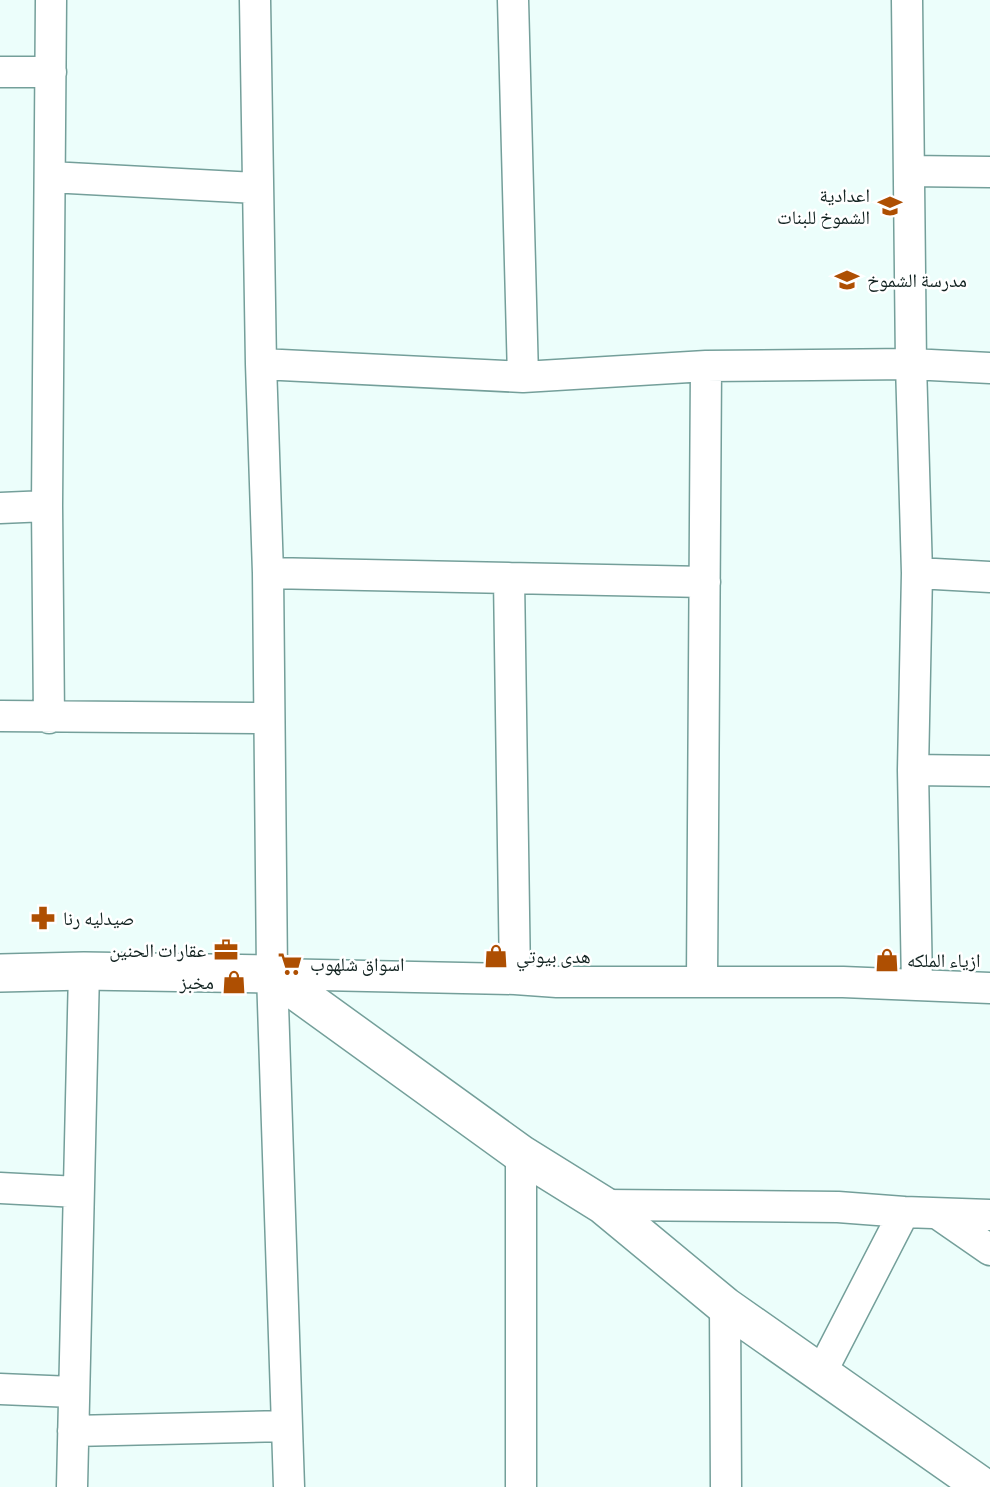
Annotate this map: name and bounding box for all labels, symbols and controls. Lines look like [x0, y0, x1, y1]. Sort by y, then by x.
place label: اعدادية الشموخ للبنات [777, 183, 870, 232]
school or university icon: اعدادية الشموخ للبنات [876, 192, 904, 220]
school or university icon: مدرسة الشموخ [833, 266, 861, 294]
place label: مدرسة الشموخ [867, 268, 967, 295]
pharmacy icon: صيدليه رنا [29, 904, 57, 932]
place label: صيدليه رنا [63, 906, 134, 933]
office icon: عقارات الحنين [212, 936, 240, 964]
place label: عقارات الحنين [109, 938, 206, 965]
shop icon: هدى بيوتي [482, 942, 510, 970]
place label: هدى بيوتي [516, 944, 591, 972]
shop icon: ازياء الملكه [873, 946, 901, 974]
place label: ازياء الملكه [907, 948, 981, 975]
supermarket icon: اسواق شلهوب [276, 950, 304, 978]
place label: اسواق شلهوب [310, 952, 405, 979]
shop icon: مخبز [220, 968, 248, 996]
place label: مخبز [178, 970, 214, 997]

